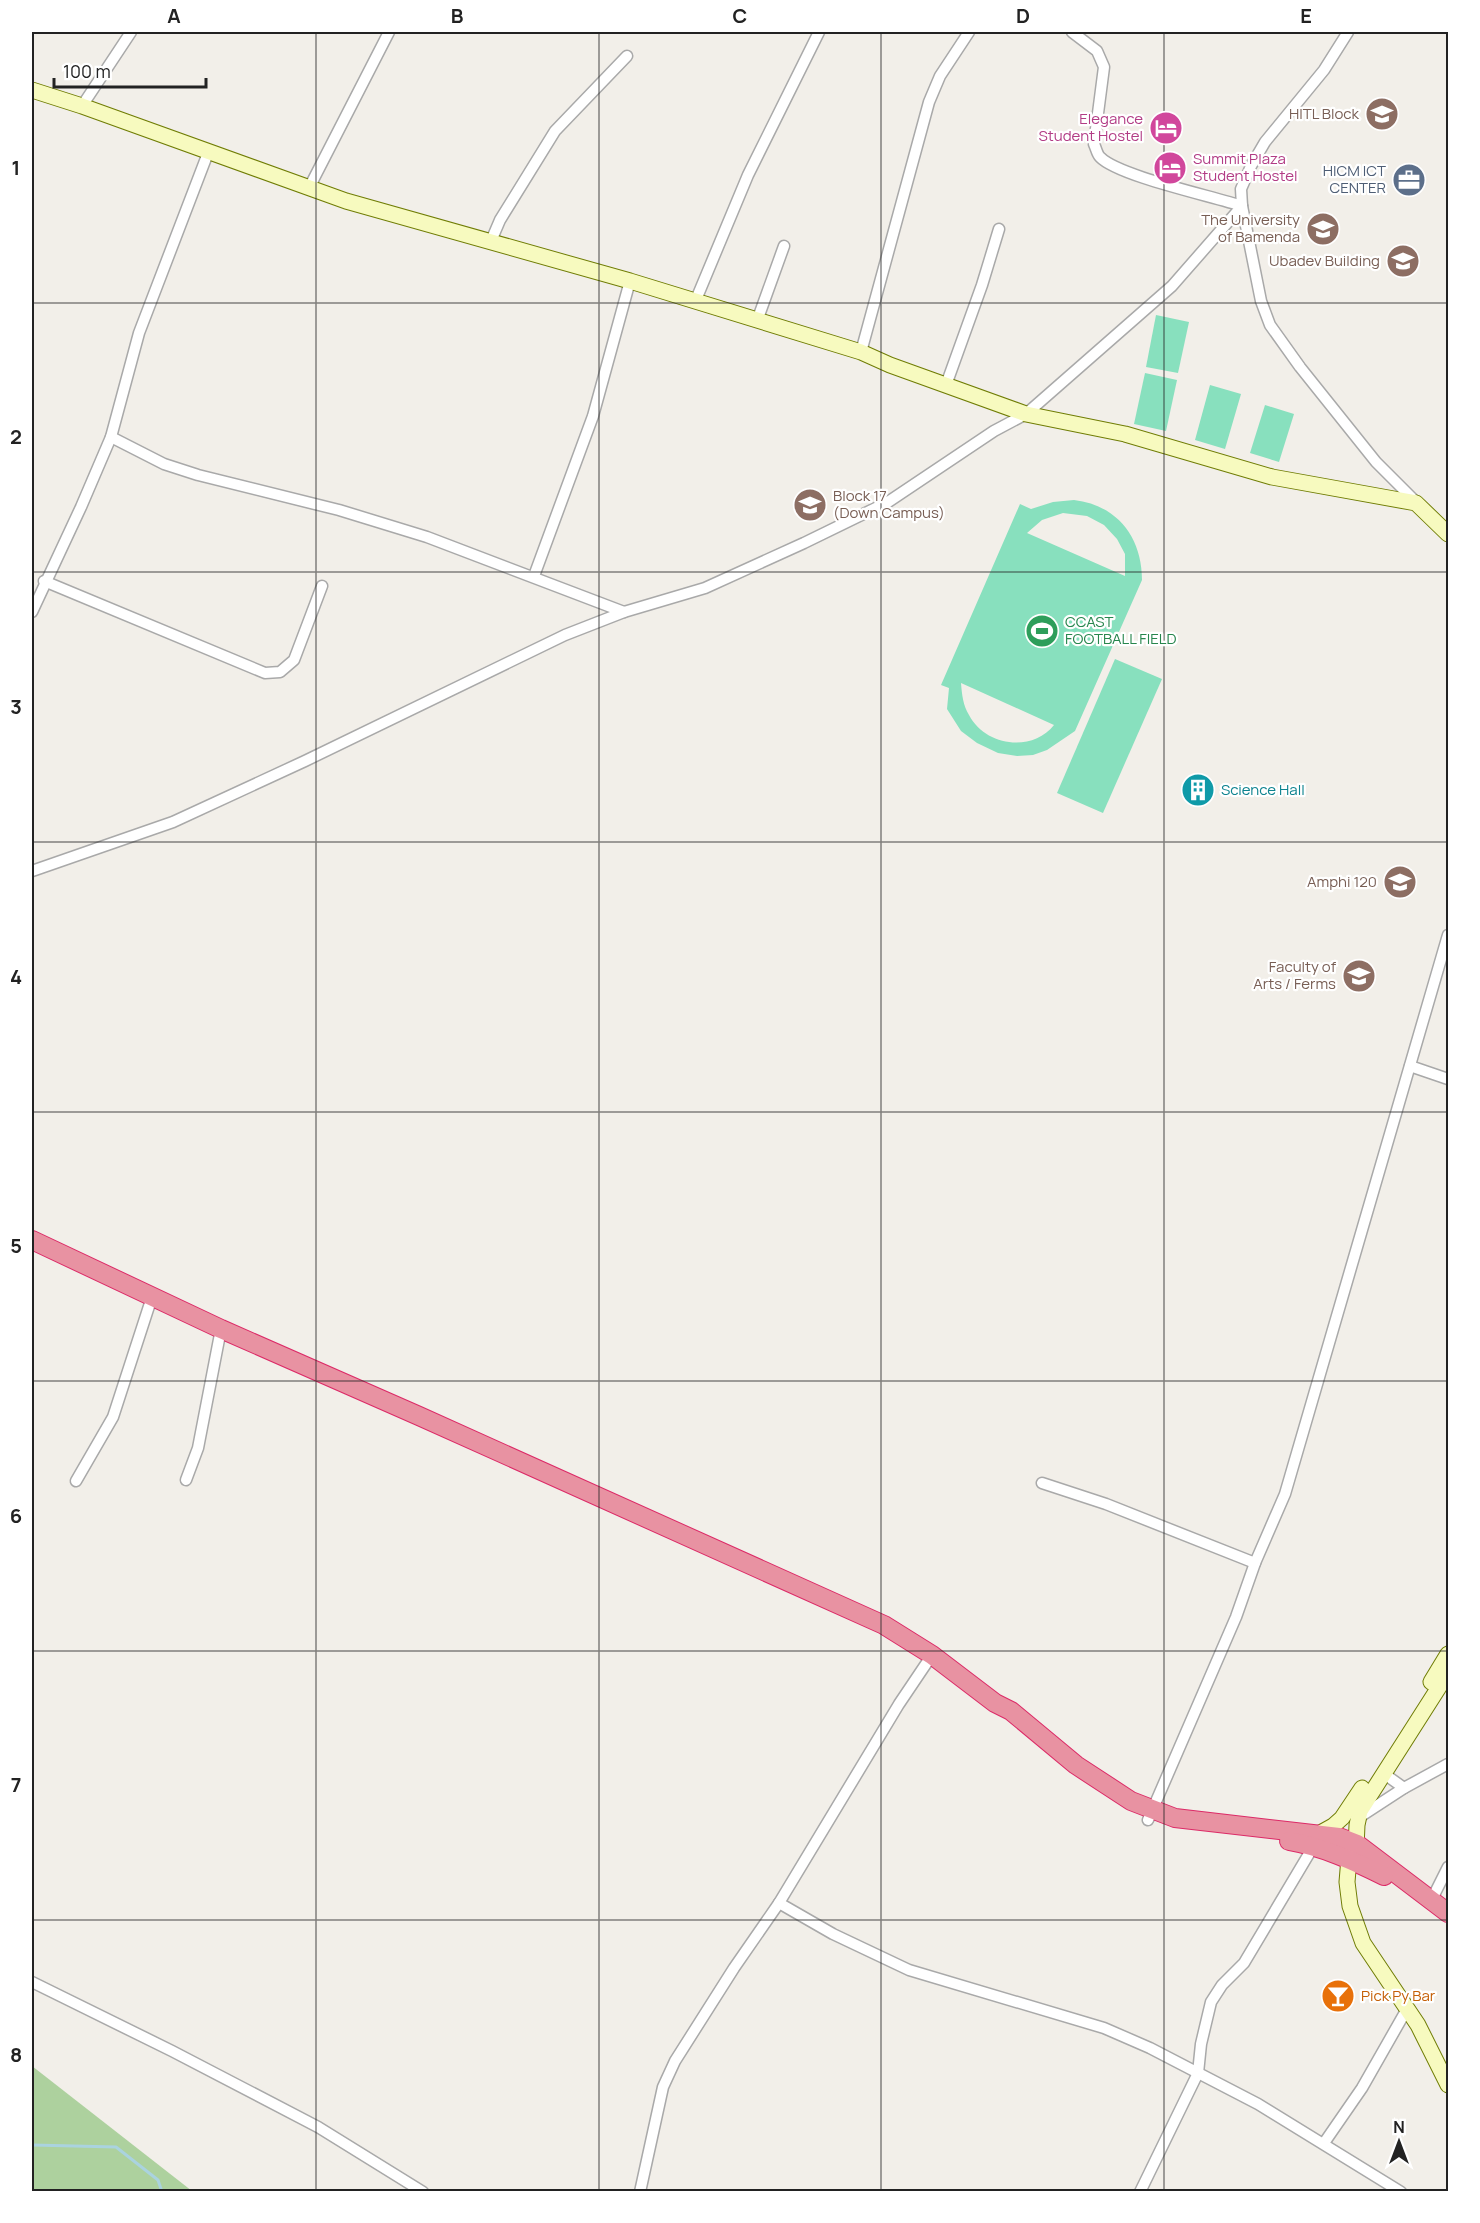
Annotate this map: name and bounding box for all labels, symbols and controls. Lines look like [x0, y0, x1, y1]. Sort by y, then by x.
text: A [167, 2, 181, 29]
text: B [451, 2, 464, 29]
text: C [733, 2, 747, 29]
text: D [1016, 2, 1030, 29]
text: E [1300, 2, 1312, 29]
scale bar [54, 51, 206, 89]
text: 100 m [63, 59, 111, 83]
school or university icon: HITL Block [1364, 96, 1400, 132]
place label: HITL Block [1289, 103, 1360, 124]
place label: Elegance Student Hostel [1039, 108, 1143, 146]
hotel icon: Elegance Student Hostel [1148, 110, 1184, 146]
place label: Summit Plaza Student Hostel [1193, 148, 1297, 186]
hotel icon: Summit Plaza Student Hostel [1152, 150, 1188, 186]
text: 1 [12, 154, 20, 181]
place label: HICM ICT CENTER [1323, 160, 1386, 198]
office icon: HICM ICT CENTER [1391, 162, 1427, 198]
place label: The University of Bamenda [1201, 209, 1300, 247]
school or university icon: The University of Bamenda [1305, 211, 1341, 247]
school or university icon: Ubadev Building [1385, 243, 1421, 279]
place label: Ubadev Building [1269, 250, 1380, 271]
text: 2 [10, 423, 22, 450]
place label: Block 17 (Down Campus) [833, 485, 945, 523]
school or university icon: Block 17 (Down Campus) [792, 487, 828, 523]
place label: CCAST FOOTBALL FIELD [1065, 611, 1177, 649]
sports icon: CCAST FOOTBALL FIELD [1024, 613, 1060, 649]
text: 3 [10, 693, 22, 720]
building icon: Science Hall [1180, 772, 1216, 808]
place label: Science Hall [1221, 779, 1305, 800]
school or university icon: Amphi 120 [1382, 864, 1418, 900]
place label: Amphi 120 [1307, 871, 1377, 892]
place label: Faculty of Arts / Ferms [1253, 956, 1337, 994]
school or university icon: Faculty of Arts / Ferms [1341, 958, 1377, 994]
text: 4 [10, 963, 22, 990]
text: 5 [10, 1232, 22, 1259]
text: 6 [10, 1502, 22, 1529]
text: 7 [11, 1771, 21, 1798]
bar icon: Pick Py Bar [1320, 1978, 1356, 2014]
place label: Pick Py Bar [1361, 1985, 1436, 2006]
text: 8 [10, 2041, 22, 2068]
north arrow [1369, 2112, 1429, 2172]
text: N [1393, 2116, 1405, 2138]

